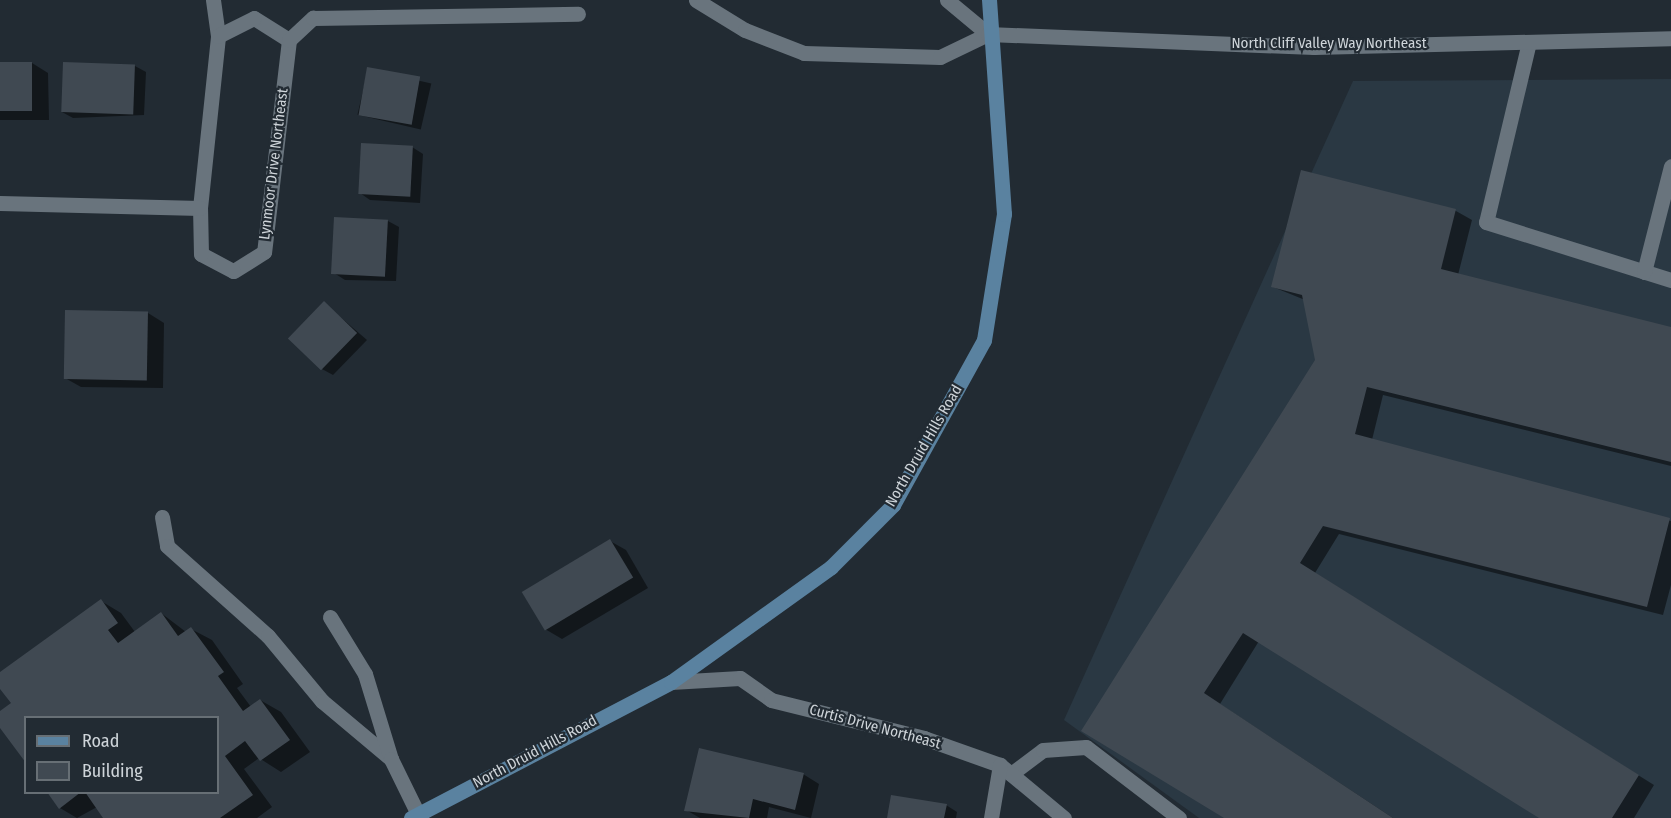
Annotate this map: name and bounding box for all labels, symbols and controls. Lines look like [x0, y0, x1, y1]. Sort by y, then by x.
street label: North Cliff Valley Way Northeast [1231, 35, 1427, 53]
street label: Lynmoor Drive Northeast [256, 87, 292, 241]
street label: North Druid Hills Road [882, 382, 966, 510]
street label: Curtis Drive Northeast [807, 701, 943, 753]
street label: North Druid Hills Road [470, 712, 600, 792]
legend [24, 716, 219, 794]
text: Road [82, 730, 119, 752]
text: Building [82, 760, 143, 782]

